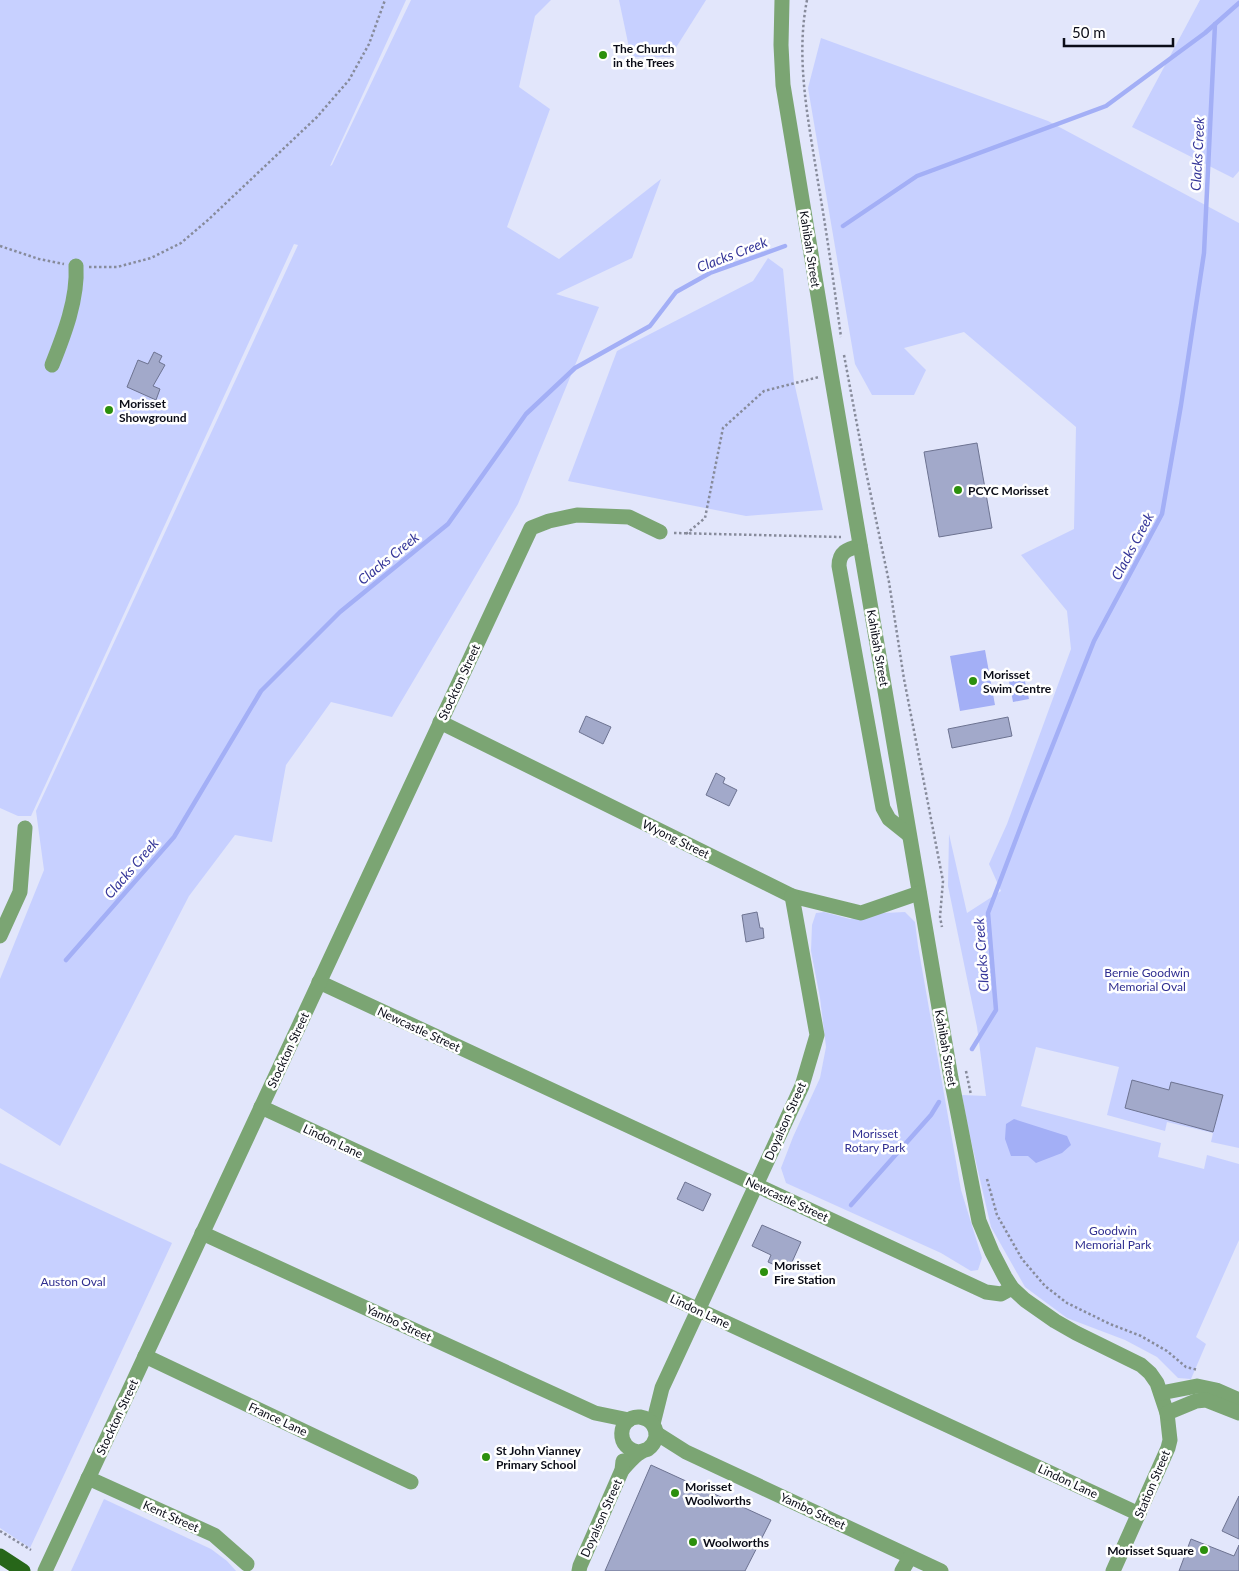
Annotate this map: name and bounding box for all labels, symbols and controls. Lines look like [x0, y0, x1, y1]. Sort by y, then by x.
scale bar [1064, 15, 1173, 47]
text: 50 m [1072, 23, 1106, 41]
place label: The Church in the Trees [613, 41, 675, 70]
marker: The Church in the Trees [597, 49, 609, 61]
water label: Clacks Creek [1187, 116, 1207, 191]
street label: Kahibah Street [797, 210, 824, 289]
water label: Clacks Creek [694, 233, 770, 275]
place label: Morisset Showground [119, 396, 187, 425]
marker: Morisset Showground [103, 404, 115, 416]
place label: PCYC Morisset [968, 483, 1049, 498]
marker: PCYC Morisset [952, 484, 964, 496]
water label: Clacks Creek [1107, 509, 1157, 583]
water label: Clacks Creek [354, 528, 422, 588]
street label: Kahibah Street [864, 609, 892, 688]
street label: Stockton Street [435, 641, 483, 722]
place label: Morisset Swim Centre [983, 667, 1052, 696]
marker: Morisset Swim Centre [967, 675, 979, 687]
street label: Wyong Street [640, 816, 713, 862]
water label: Clacks Creek [100, 834, 162, 902]
water label: Clacks Creek [970, 917, 992, 993]
park label: Bernie Goodwin Memorial Oval [1104, 965, 1190, 994]
street label: Newcastle Street [375, 1003, 463, 1055]
street label: Stockton Street [264, 1009, 312, 1090]
street label: Kahibah Street [932, 1009, 960, 1088]
street label: Doyalson Street [761, 1079, 809, 1162]
street label: Lindon Lane [301, 1121, 365, 1161]
park label: Morisset Rotary Park [845, 1126, 906, 1155]
street label: Newcastle Street [743, 1173, 831, 1225]
park label: Goodwin Memorial Park [1075, 1223, 1152, 1252]
place label: Morisset Fire Station [774, 1258, 836, 1287]
marker: Morisset Fire Station [758, 1266, 770, 1278]
park label: Auston Oval [40, 1274, 106, 1289]
street label: Lindon Lane [668, 1291, 732, 1331]
street label: Yambo Street [364, 1301, 435, 1345]
street label: Stockton Street [93, 1376, 141, 1457]
street label: France Lane [246, 1399, 310, 1439]
place label: St John Vianney Primary School [496, 1443, 581, 1472]
street label: Station Street [1131, 1447, 1173, 1520]
marker: St John Vianney Primary School [480, 1451, 492, 1463]
street label: Lindon Lane [1036, 1461, 1100, 1501]
street label: Doyalson Street [577, 1476, 625, 1559]
place label: Morisset Woolworths [685, 1479, 751, 1508]
marker: Morisset Woolworths [669, 1487, 681, 1499]
street label: Yambo Street [778, 1489, 849, 1533]
street label: Kent Street [141, 1497, 202, 1535]
place label: Woolworths [703, 1535, 769, 1550]
marker: Woolworths [687, 1536, 699, 1548]
place label: Morisset Square [1107, 1543, 1195, 1558]
marker: Morisset Square [1198, 1544, 1210, 1556]

